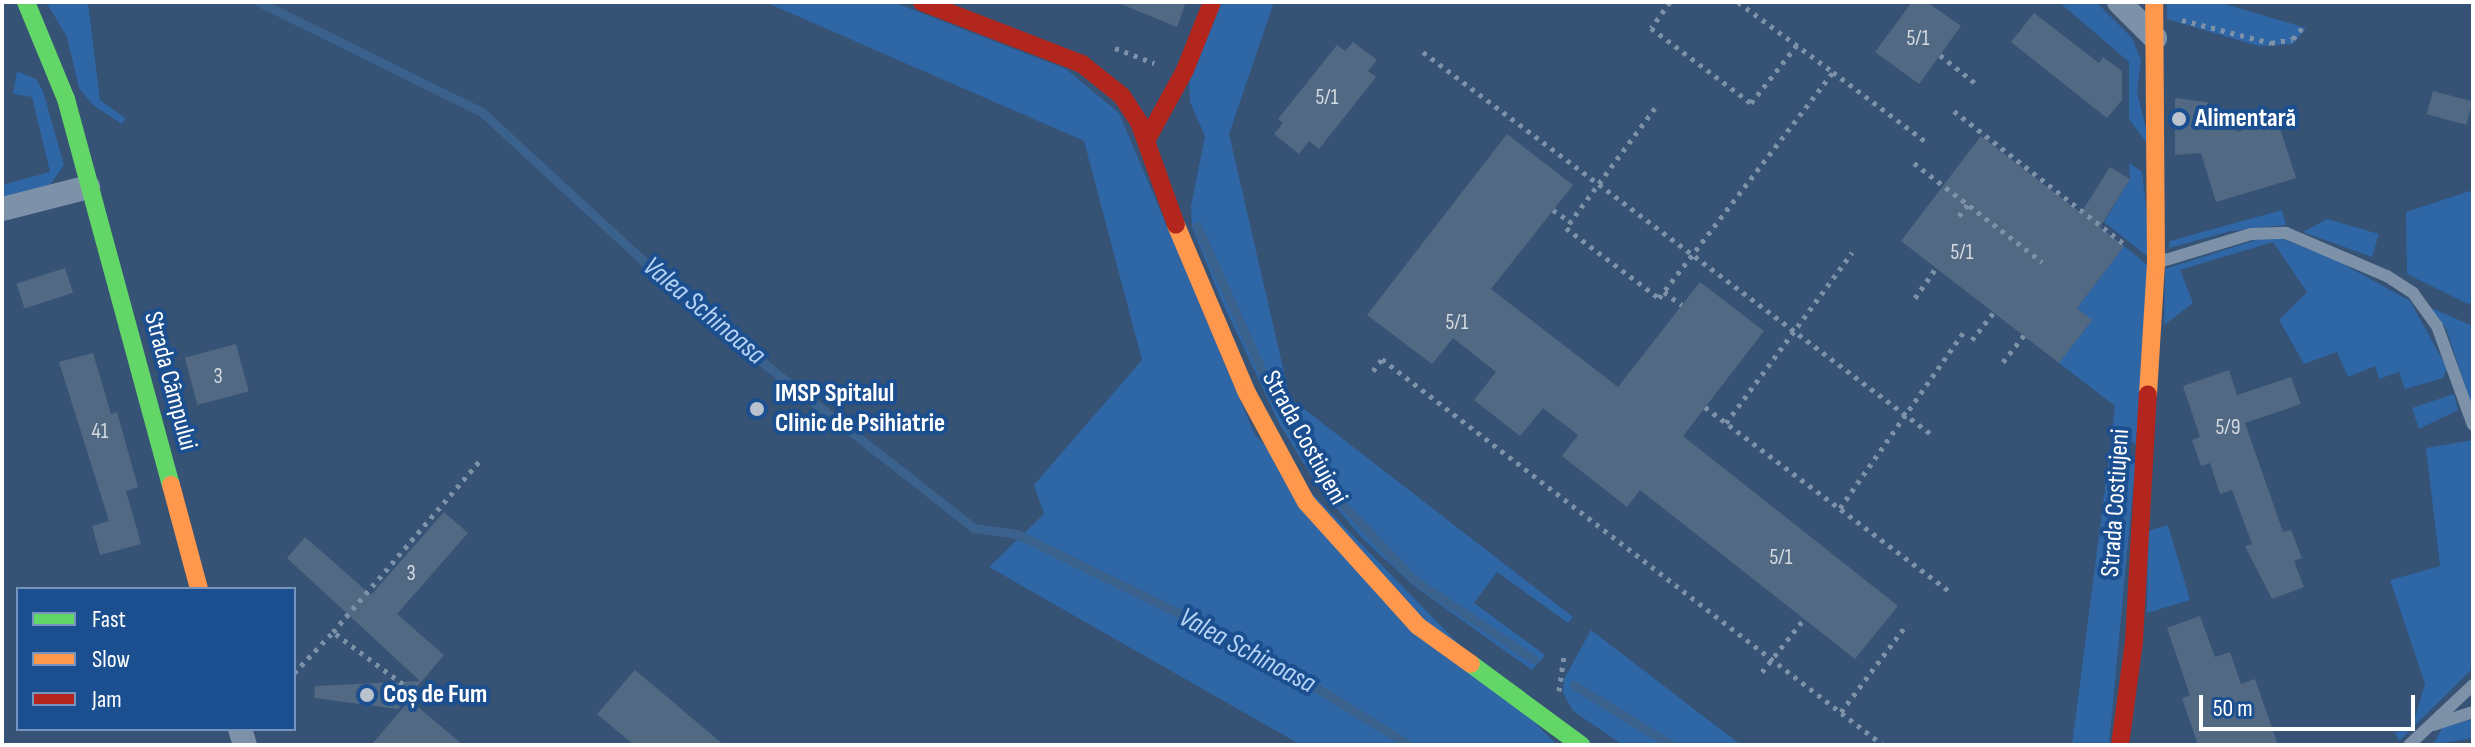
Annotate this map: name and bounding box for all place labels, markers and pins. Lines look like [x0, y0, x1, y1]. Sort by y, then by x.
place label: Alimentară [2195, 103, 2296, 135]
marker: Alimentară [2170, 110, 2188, 128]
place label: IMSP Spitalul Clinic de Psihiatrie [775, 378, 945, 440]
marker: IMSP Spitalul Clinic de Psihiatrie [746, 398, 768, 420]
place label: Coș de Fum [383, 679, 487, 711]
marker: Coș de Fum [358, 686, 376, 704]

